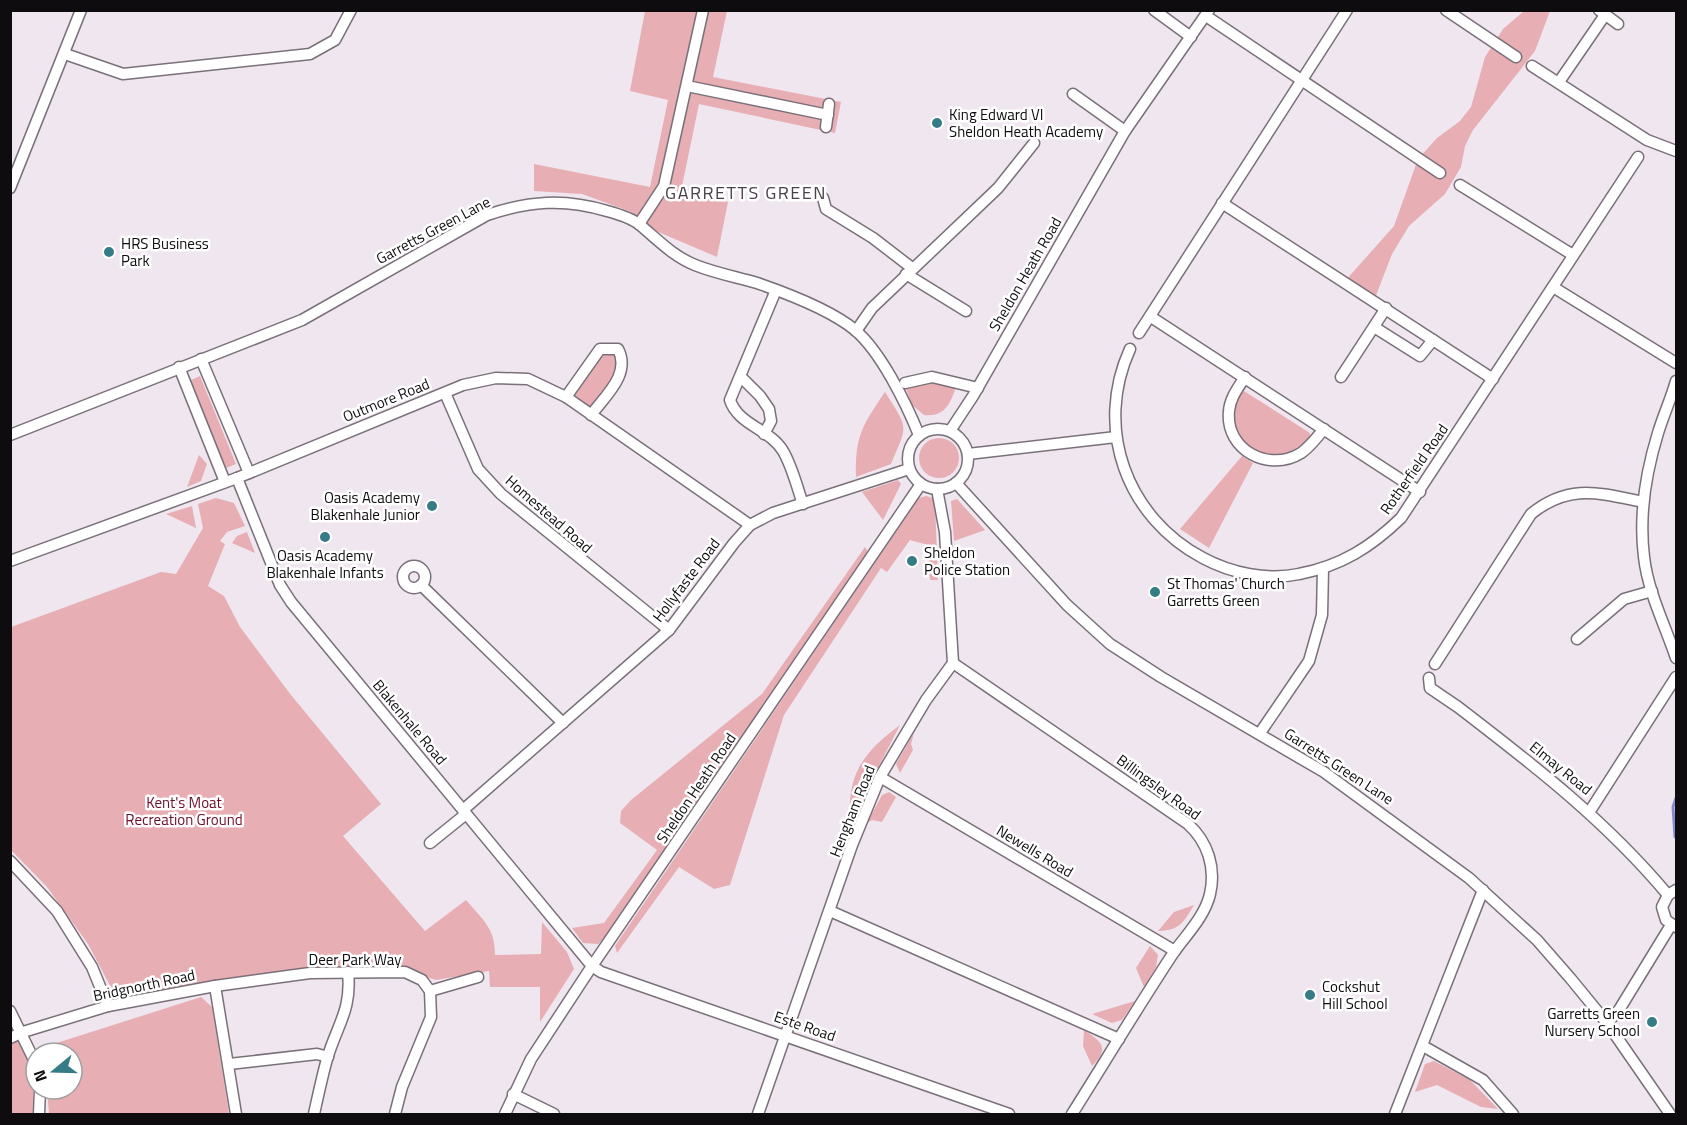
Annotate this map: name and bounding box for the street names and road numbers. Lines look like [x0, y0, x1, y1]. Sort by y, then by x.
street label: Garretts Green Lane [372, 190, 494, 270]
street label: Sheldon Heath Road [983, 213, 1067, 335]
street label: Outmore Road [339, 372, 433, 428]
street label: Rotherfield Road [1374, 419, 1454, 519]
street label: Homestead Road [500, 470, 598, 558]
street label: Hollyfaste Road [647, 533, 725, 627]
street label: Blakenhale Road [367, 674, 453, 770]
street label: Garretts Green Lane [1280, 722, 1398, 810]
street label: Sheldon Heath Road [650, 728, 742, 848]
street label: Elmay Road [1525, 736, 1597, 800]
street label: Billingsley Road [1112, 748, 1206, 826]
street label: Hengham Road [823, 762, 881, 860]
street label: Newells Road [992, 819, 1078, 883]
street label: Deer Park Way [308, 948, 402, 971]
street label: Bridgnorth Road [91, 963, 197, 1007]
street label: Este Road [771, 1005, 839, 1047]

